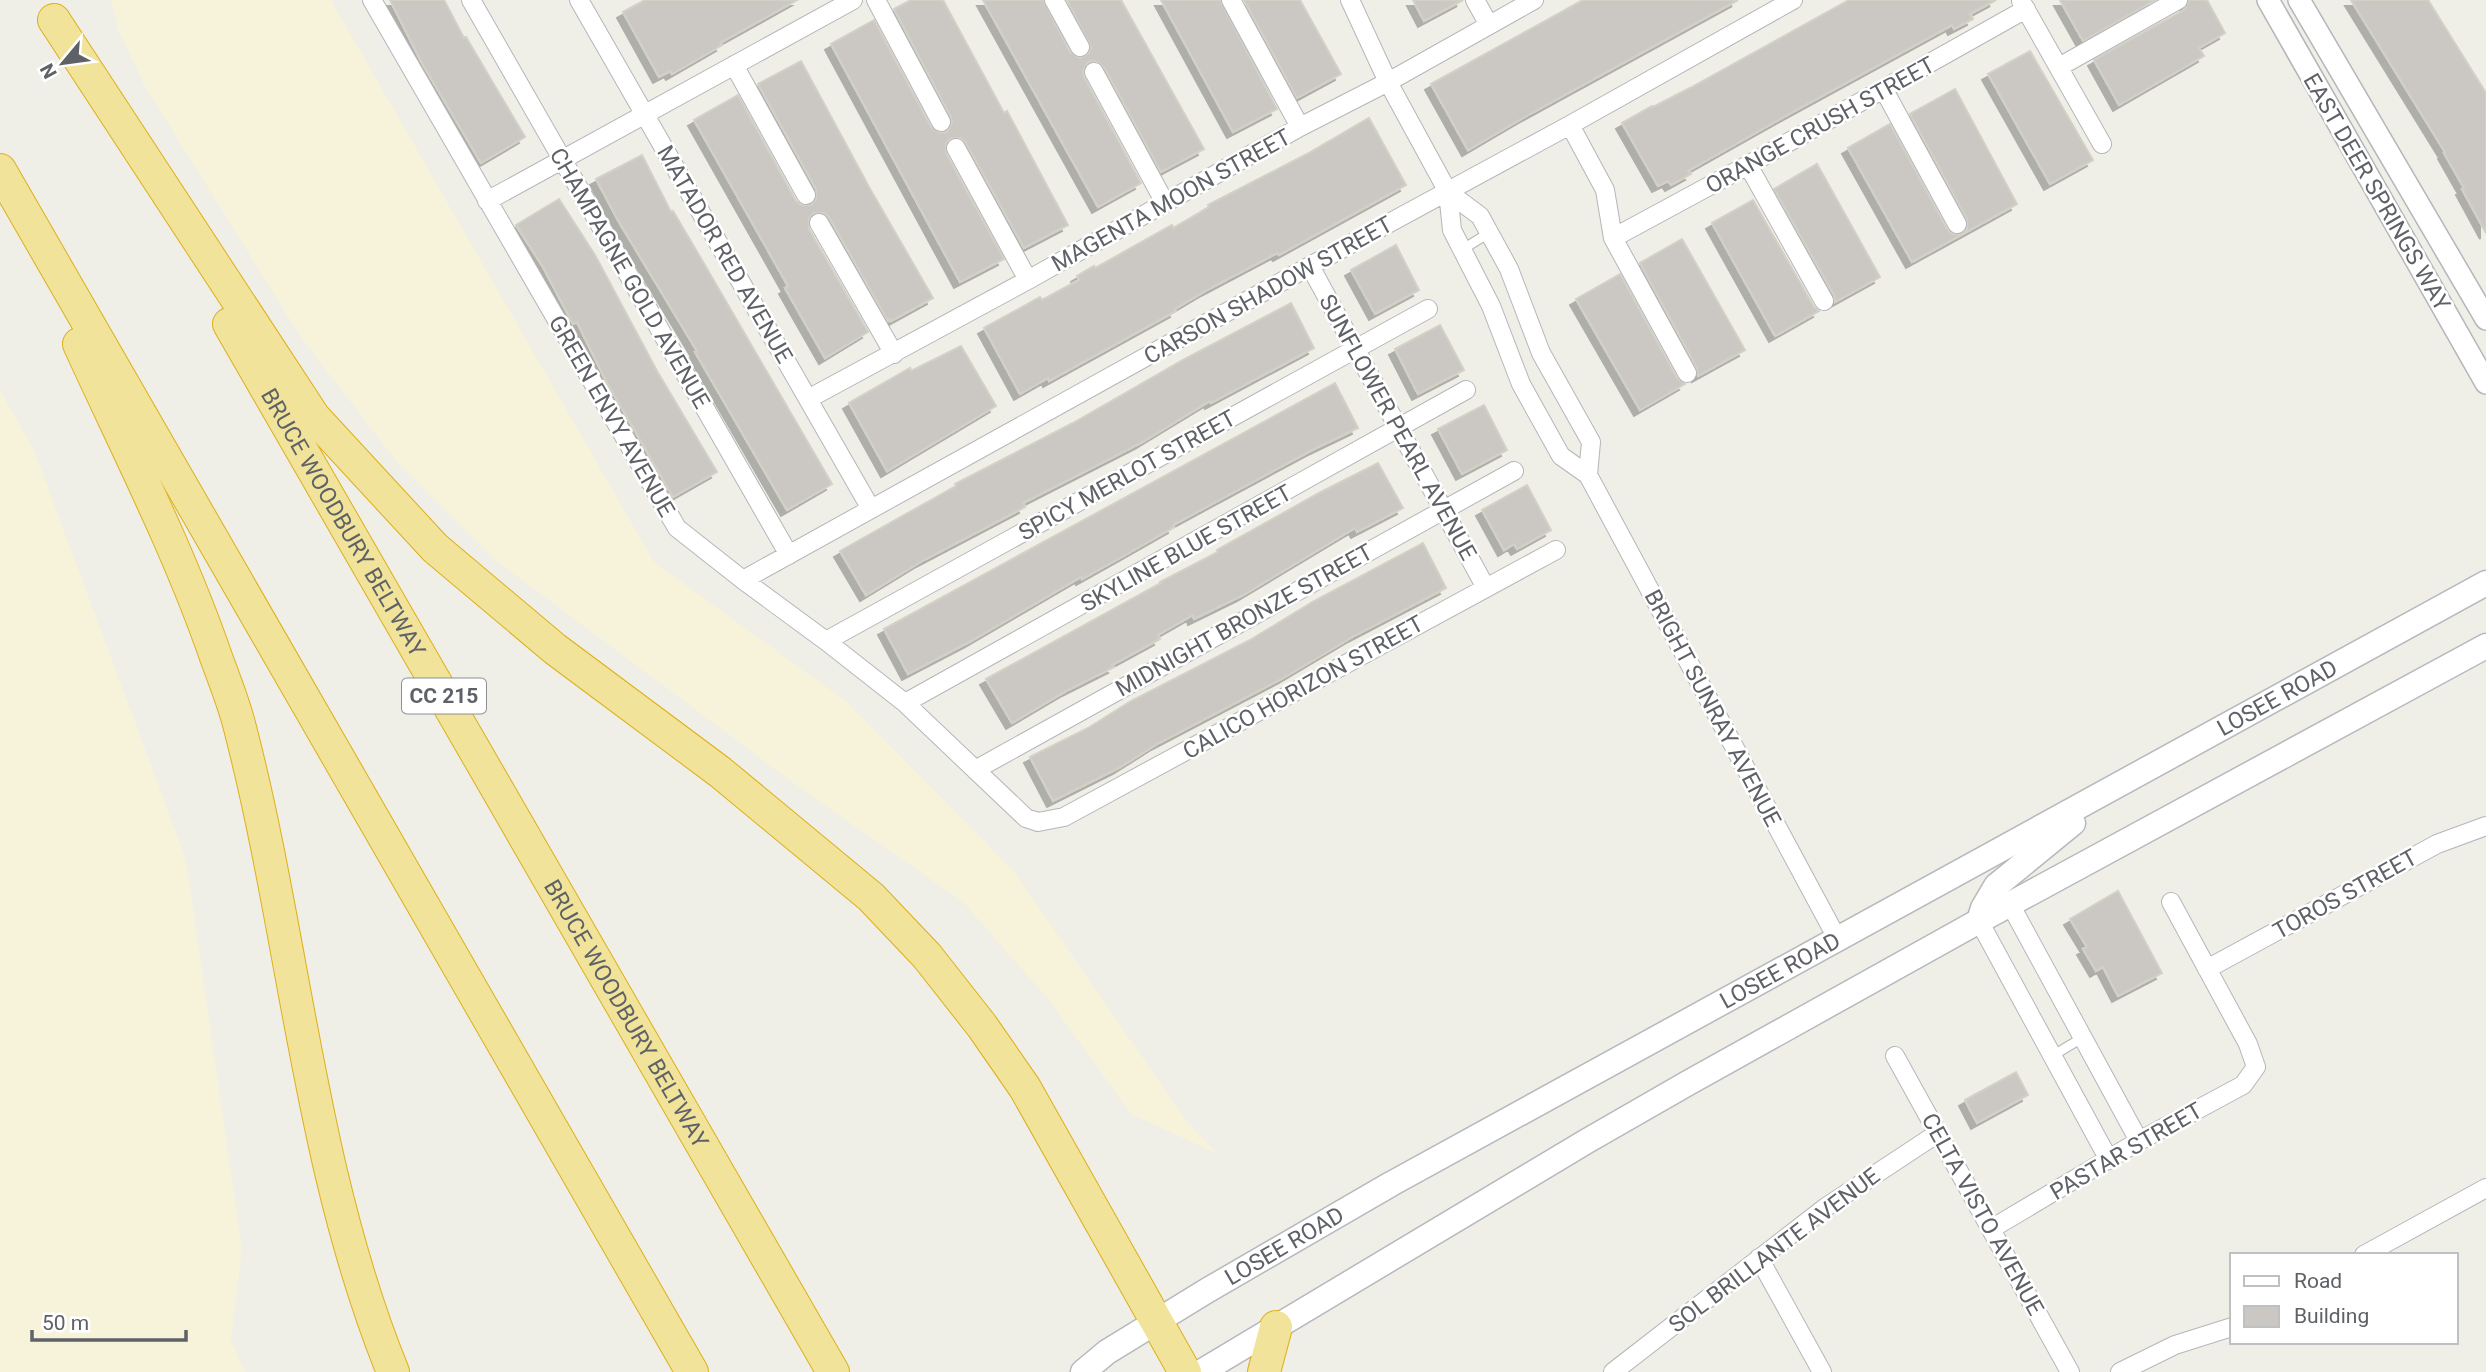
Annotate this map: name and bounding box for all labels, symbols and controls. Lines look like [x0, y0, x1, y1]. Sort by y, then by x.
north arrow [28, 28, 98, 98]
street label: ORANGE CRUSH STREET [1701, 51, 1940, 200]
text: N [35, 60, 62, 82]
street label: EAST DEER SPRINGS WAY [2297, 69, 2456, 316]
street label: MAGENTA MOON STREET [1047, 123, 1296, 277]
street label: MATADOR RED AVENUE [651, 141, 798, 368]
street label: CHAMPAGNE GOLD AVENUE [544, 143, 715, 413]
street label: CARSON SHADOW STREET [1139, 211, 1397, 370]
street label: SUNFLOWER PEARL AVENUE [1313, 290, 1482, 565]
street label: GREEN ENVY AVENUE [543, 311, 680, 522]
street label: BRUCE WOODBURY BELTWAY [255, 384, 431, 662]
street label: SPICY MERLOT STREET [1014, 404, 1241, 546]
street label: SKYLINE BLUE STREET [1076, 479, 1297, 618]
street label: MIDNIGHT BRONZE STREET [1111, 538, 1378, 702]
street label: BRIGHT SUNRAY AVENUE [1639, 585, 1787, 831]
street label: CALICO HORIZON STREET [1178, 610, 1428, 765]
street label: LOSEE ROAD [2213, 654, 2342, 742]
road number: CC 215 [402, 678, 486, 714]
street label: TOROS STREET [2269, 844, 2422, 945]
street label: BRUCE WOODBURY BELTWAY [538, 875, 714, 1153]
street label: LOSEE ROAD [1716, 927, 1845, 1015]
street label: PASTAR STREET [2045, 1097, 2207, 1206]
street label: CELTA VISTO AVENUE [1916, 1109, 2049, 1320]
street label: SOL BRILLANTE AVENUE [1664, 1162, 1885, 1339]
street label: LOSEE ROAD [1220, 1201, 1349, 1291]
legend [2230, 1253, 2458, 1344]
text: Road [2294, 1269, 2342, 1293]
scale bar [32, 1298, 186, 1342]
text: Building [2294, 1304, 2369, 1328]
text: 50 m [42, 1311, 89, 1335]

